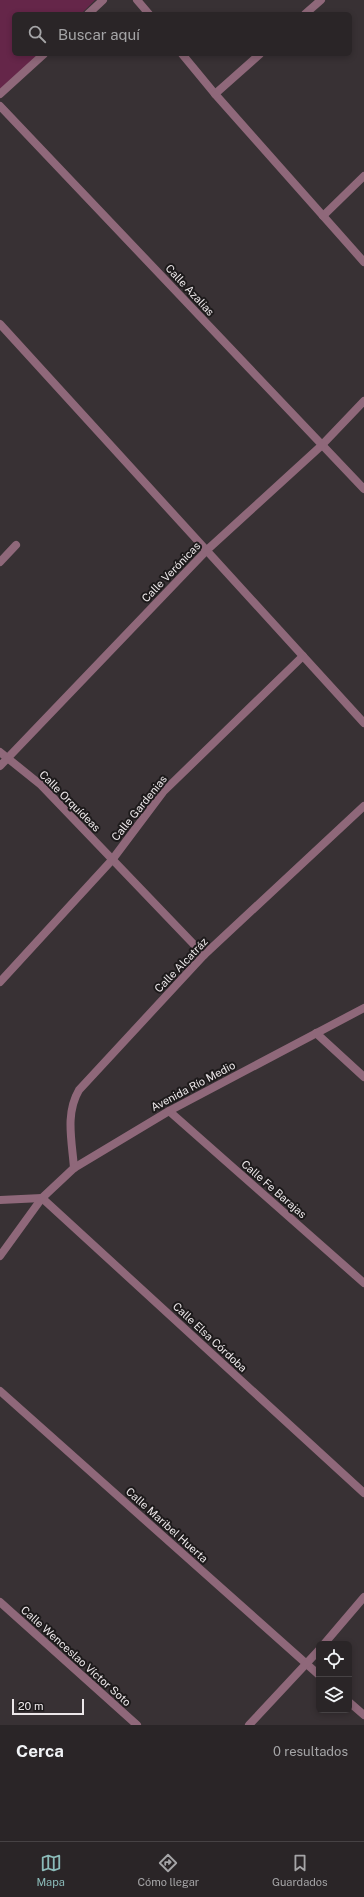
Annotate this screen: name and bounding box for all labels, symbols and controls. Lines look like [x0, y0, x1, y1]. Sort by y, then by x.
search box [12, 12, 352, 56]
icon: search [26, 23, 48, 45]
text: Buscar aquí [58, 26, 140, 43]
street label: Calle Azalias [163, 262, 217, 318]
street label: Calle Verónicas [139, 539, 203, 604]
street label: Calle Orquídeas [37, 768, 103, 834]
street label: Calle Gardenias [109, 773, 169, 843]
street label: Calle Alcatráz [152, 935, 210, 995]
street label: Avenida Río Medio [149, 1059, 237, 1113]
street label: Calle Fe Barajas [239, 1158, 309, 1221]
street label: Calle Elsa Córdoba [171, 1300, 249, 1374]
street label: Calle Maribel Huerta [124, 1485, 210, 1565]
street label: Calle Wenceslao Víctor Soto [19, 1604, 133, 1708]
map controls [316, 1641, 352, 1713]
button: locate [316, 1641, 352, 1677]
button: layers [316, 1677, 352, 1713]
scale bar [12, 1697, 84, 1716]
text: 20 m [18, 1700, 43, 1712]
text: Cerca [16, 1741, 64, 1761]
text: 0 resultados [273, 1744, 348, 1759]
tab: Mapa [36, 1852, 65, 1888]
tab: Cómo llegar [138, 1852, 199, 1888]
tab: Guardados [272, 1852, 328, 1888]

